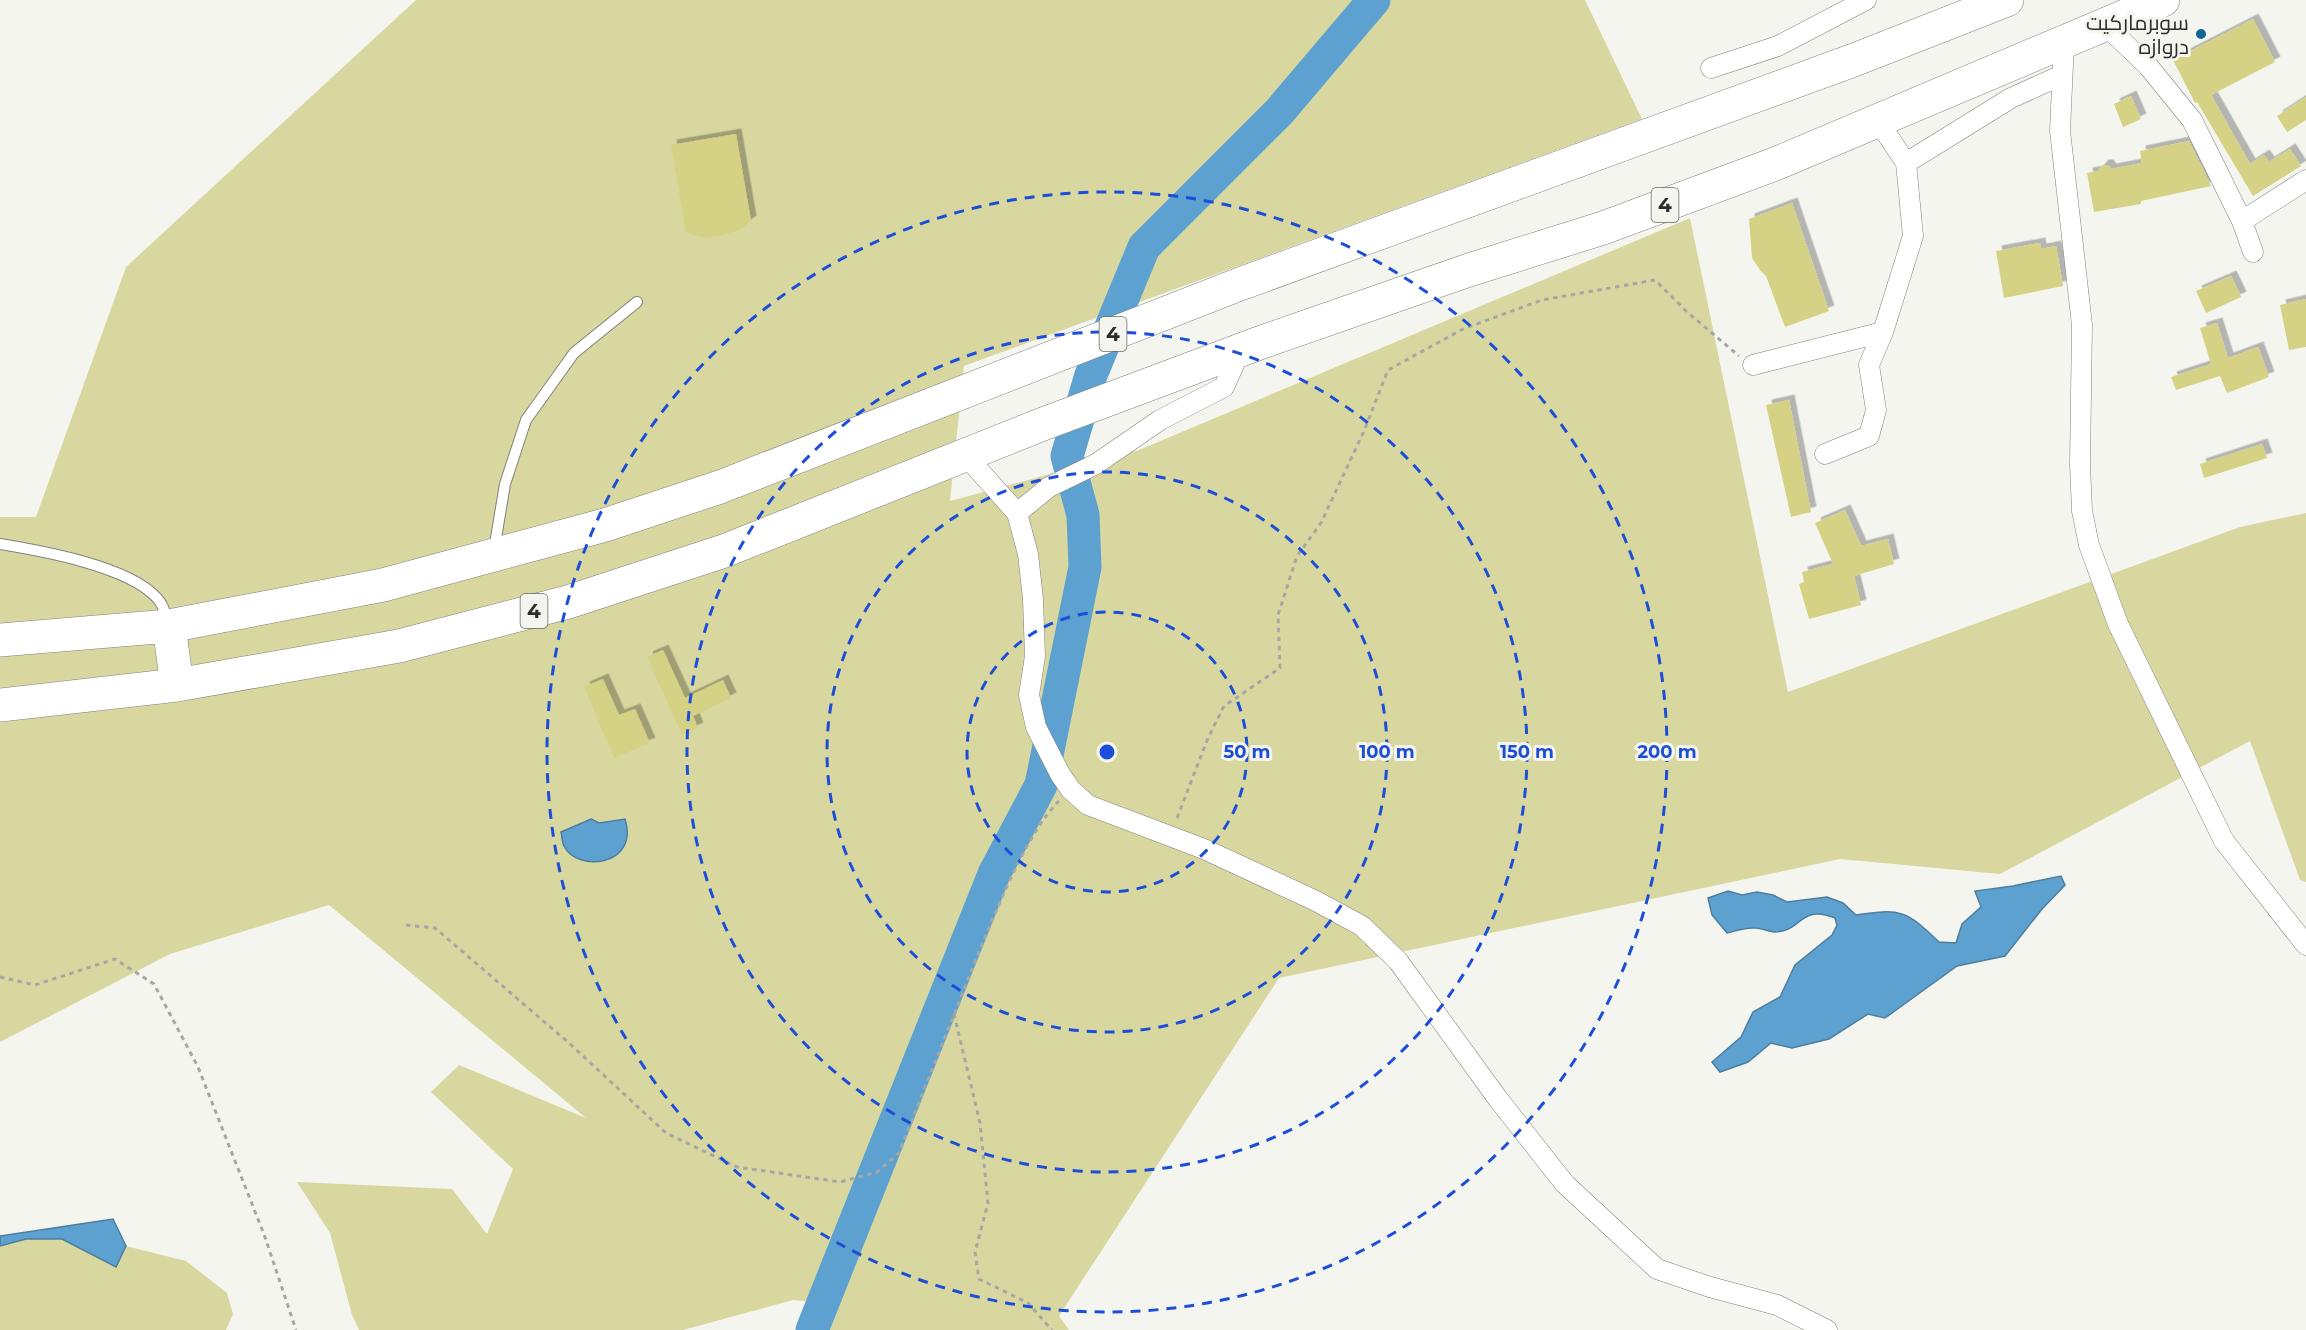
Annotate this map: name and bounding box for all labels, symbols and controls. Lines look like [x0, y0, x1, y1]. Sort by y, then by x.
place label: سوبرماركيت دروازه [2086, 10, 2189, 59]
marker: سوبرماركيت دروازه [2194, 27, 2208, 41]
road number: 4 [1652, 188, 1678, 222]
road number: 4 [1100, 317, 1126, 351]
road number: 4 [520, 594, 548, 628]
text: 50 m [1224, 741, 1270, 763]
text: 100 m [1359, 741, 1415, 763]
text: 150 m [1500, 741, 1554, 763]
text: 200 m [1637, 741, 1697, 763]
centre of rings [1097, 742, 1117, 762]

